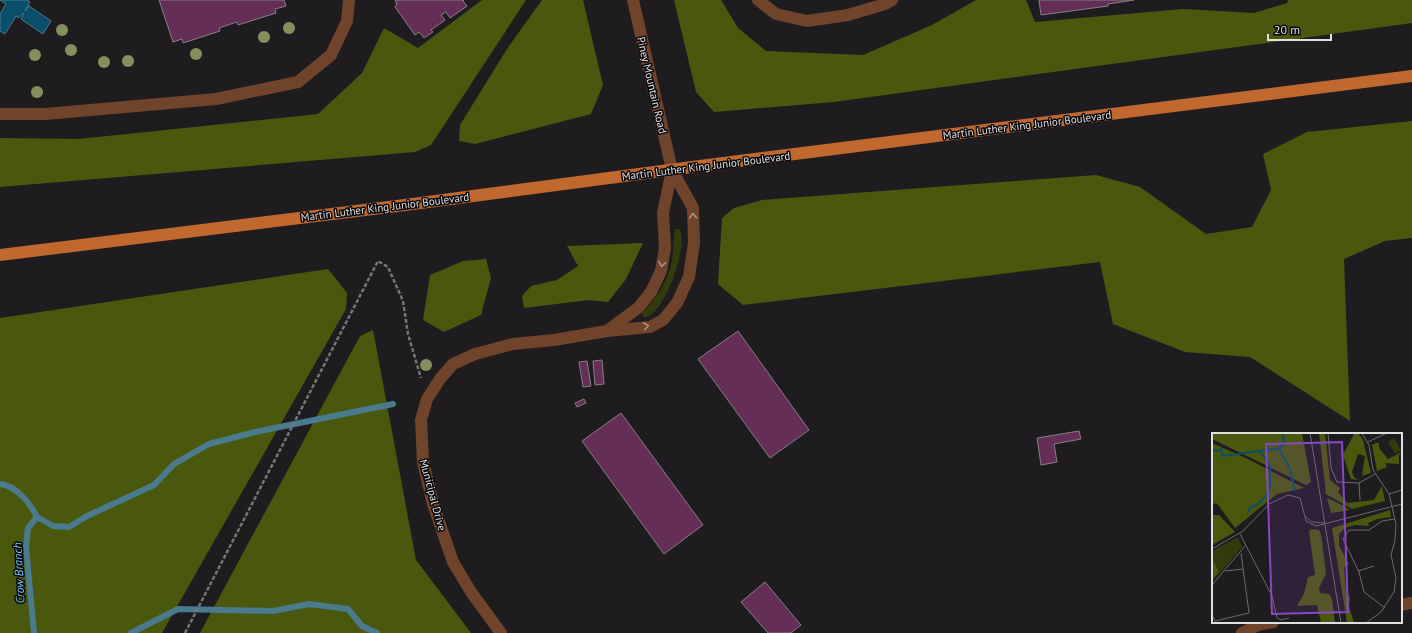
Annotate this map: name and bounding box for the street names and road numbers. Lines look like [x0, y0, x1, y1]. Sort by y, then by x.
street label: Piney Mountain Road [634, 35, 670, 135]
street label: Martin Luther King Junior Boulevard [942, 108, 1112, 142]
street label: Martin Luther King Junior Boulevard [621, 149, 791, 183]
street label: Martin Luther King Junior Boulevard [300, 190, 470, 224]
street label: Municipal Drive [417, 458, 449, 533]

